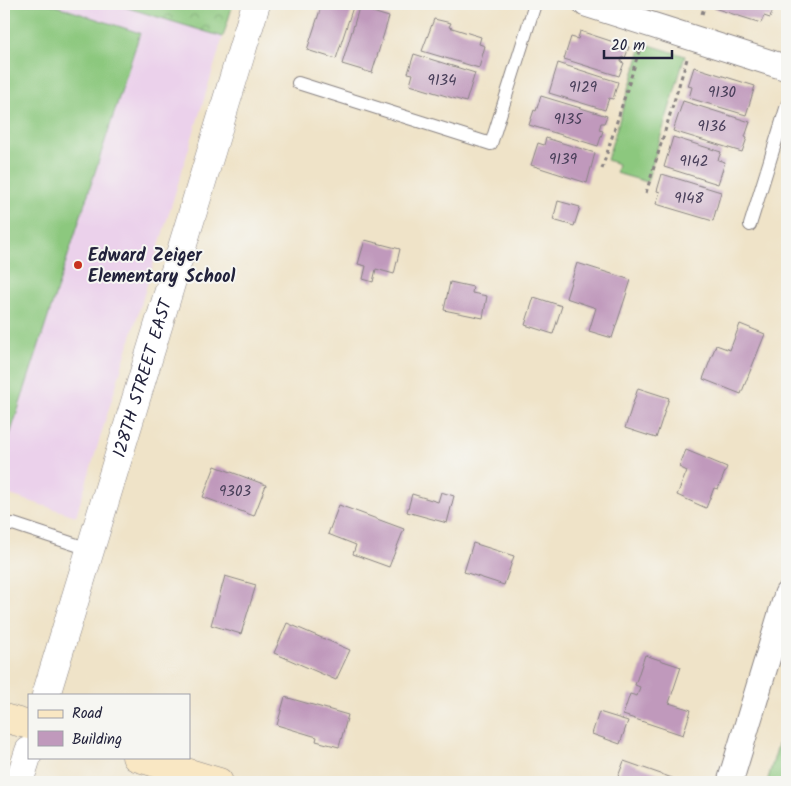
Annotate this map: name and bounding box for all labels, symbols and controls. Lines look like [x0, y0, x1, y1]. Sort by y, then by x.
scale bar [604, 28, 671, 60]
text: 20 m [611, 34, 645, 58]
house number: 9134 [428, 69, 456, 93]
house number: 9129 [569, 76, 598, 100]
house number: 9130 [708, 81, 737, 105]
house number: 9135 [554, 108, 583, 132]
house number: 9136 [698, 115, 726, 139]
house number: 9139 [549, 148, 578, 172]
house number: 9142 [679, 150, 709, 174]
house number: 9148 [674, 187, 705, 211]
place label: Edward Zeiger Elementary School [88, 242, 235, 292]
marker: Edward Zeiger Elementary School [72, 259, 84, 271]
street label: 128TH STREET EAST [106, 295, 182, 462]
house number: 9303 [219, 480, 251, 504]
legend [28, 694, 190, 758]
text: Road [72, 702, 103, 726]
text: Building [72, 728, 122, 752]

